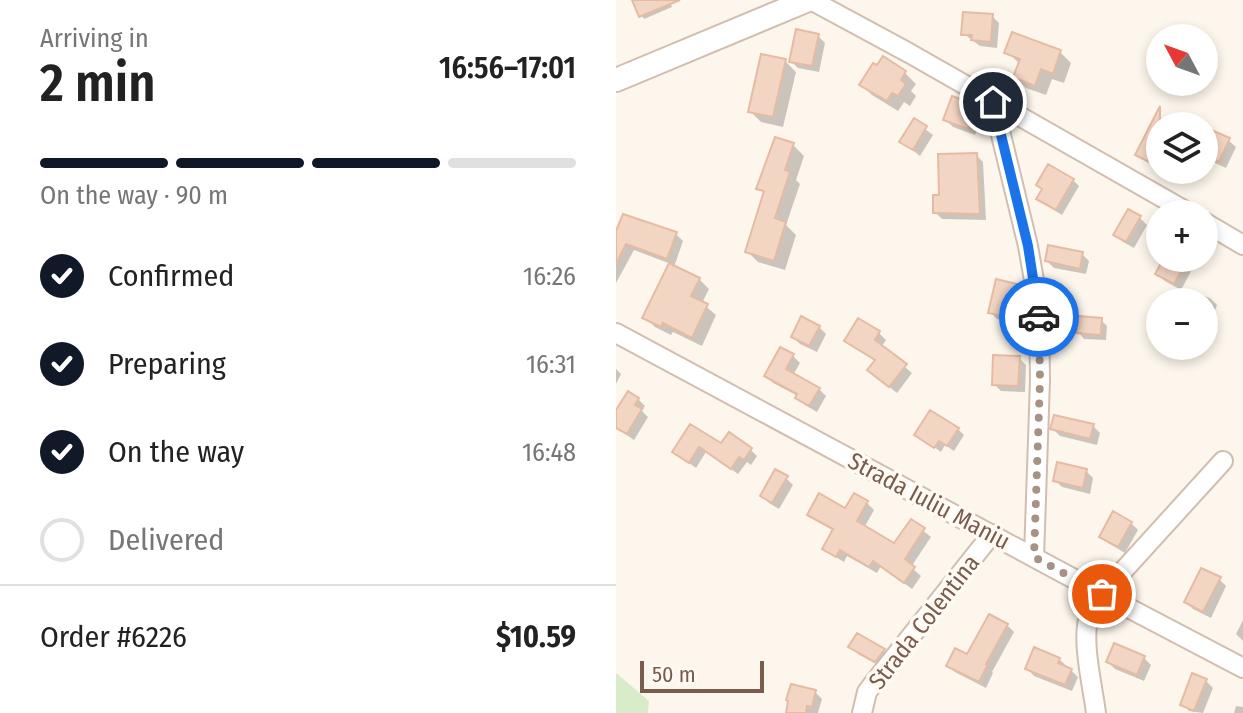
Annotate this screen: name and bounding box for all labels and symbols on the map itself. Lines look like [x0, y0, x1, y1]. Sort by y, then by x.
north arrow [1146, 24, 1218, 96]
pin [959, 68, 1027, 136]
courier [999, 277, 1079, 357]
street label: Strada Iuliu Maniu [843, 447, 1015, 555]
street label: Strada Colentina [863, 549, 985, 695]
pin [1068, 560, 1136, 628]
scale bar [640, 657, 764, 693]

